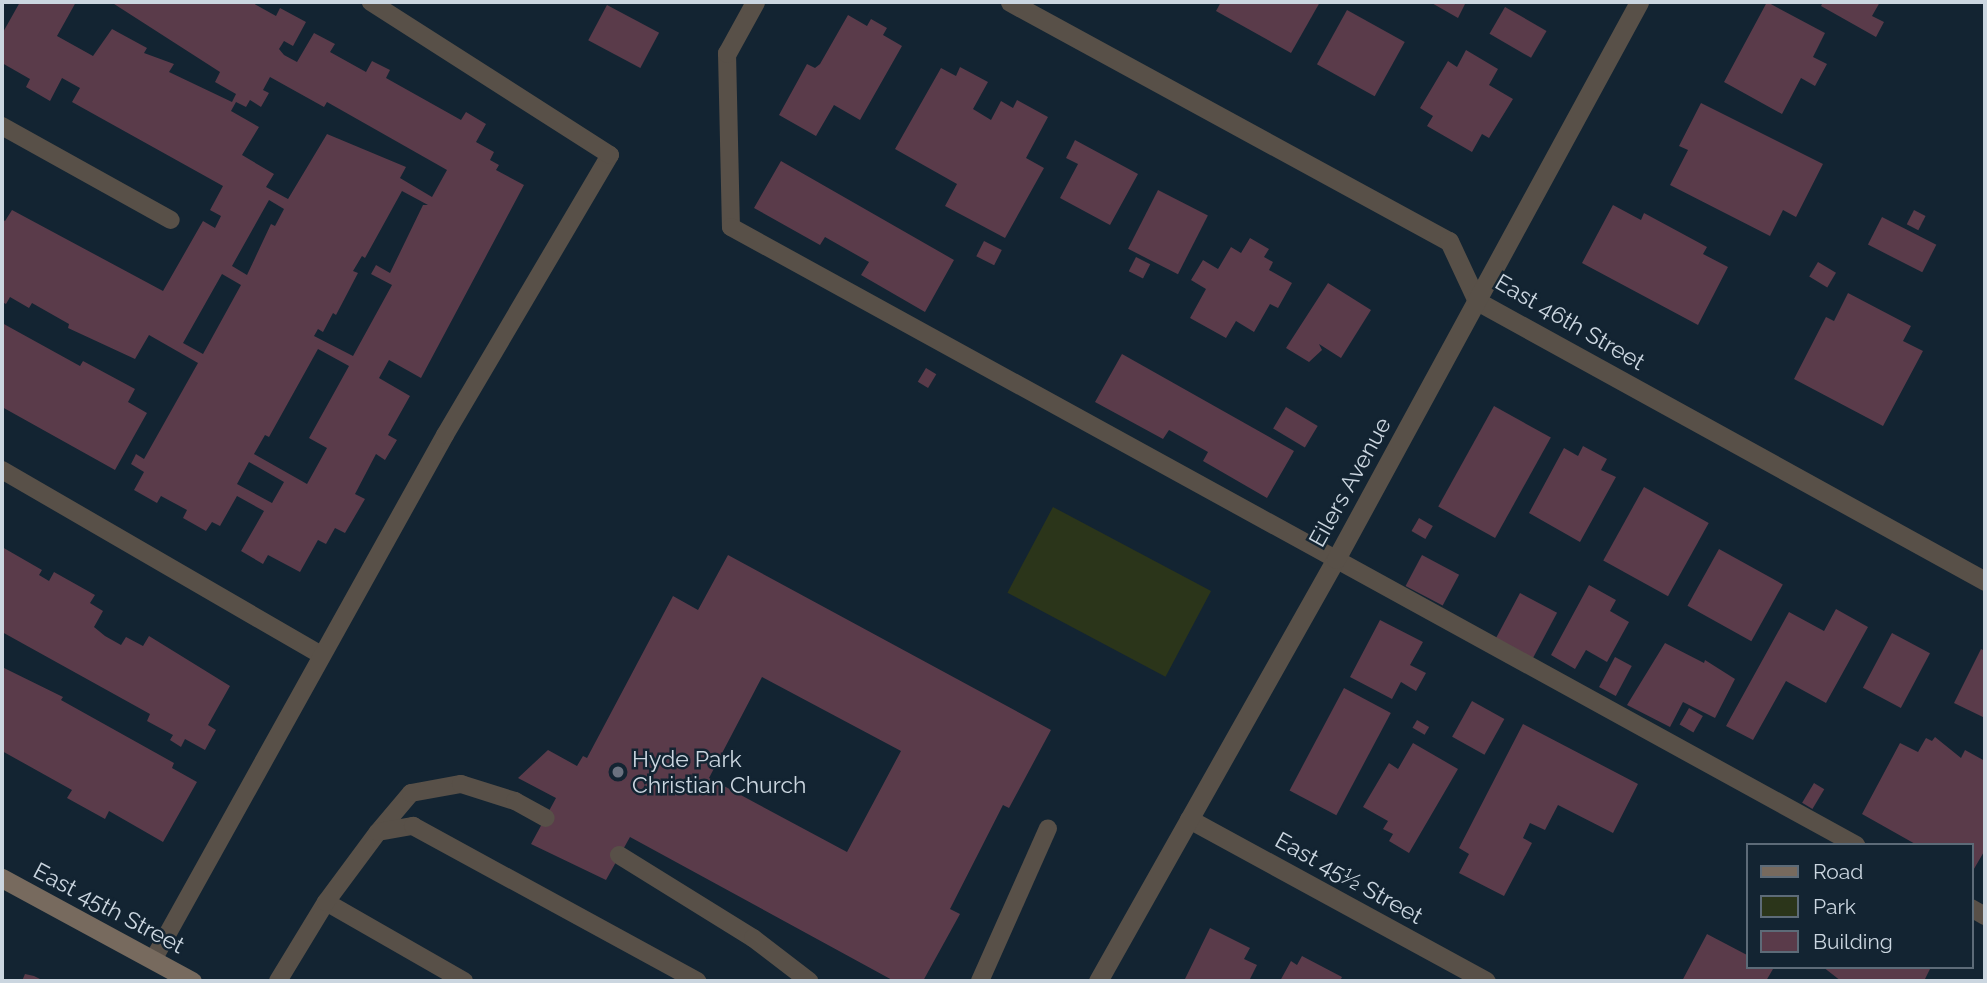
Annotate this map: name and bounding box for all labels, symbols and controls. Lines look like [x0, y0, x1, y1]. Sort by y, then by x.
street label: East 46th Street [1490, 268, 1650, 376]
street label: Eilers Avenue [1303, 412, 1397, 552]
place label: Hyde Park Christian Church [632, 745, 806, 799]
marker: Hyde Park Christian Church [610, 764, 626, 780]
street label: East 45½ Street [1270, 826, 1428, 930]
legend [1745, 843, 1973, 969]
street label: East 45th Street [29, 857, 189, 959]
text: Road [1813, 859, 1863, 884]
text: Park [1813, 894, 1856, 919]
text: Building [1813, 929, 1893, 954]

